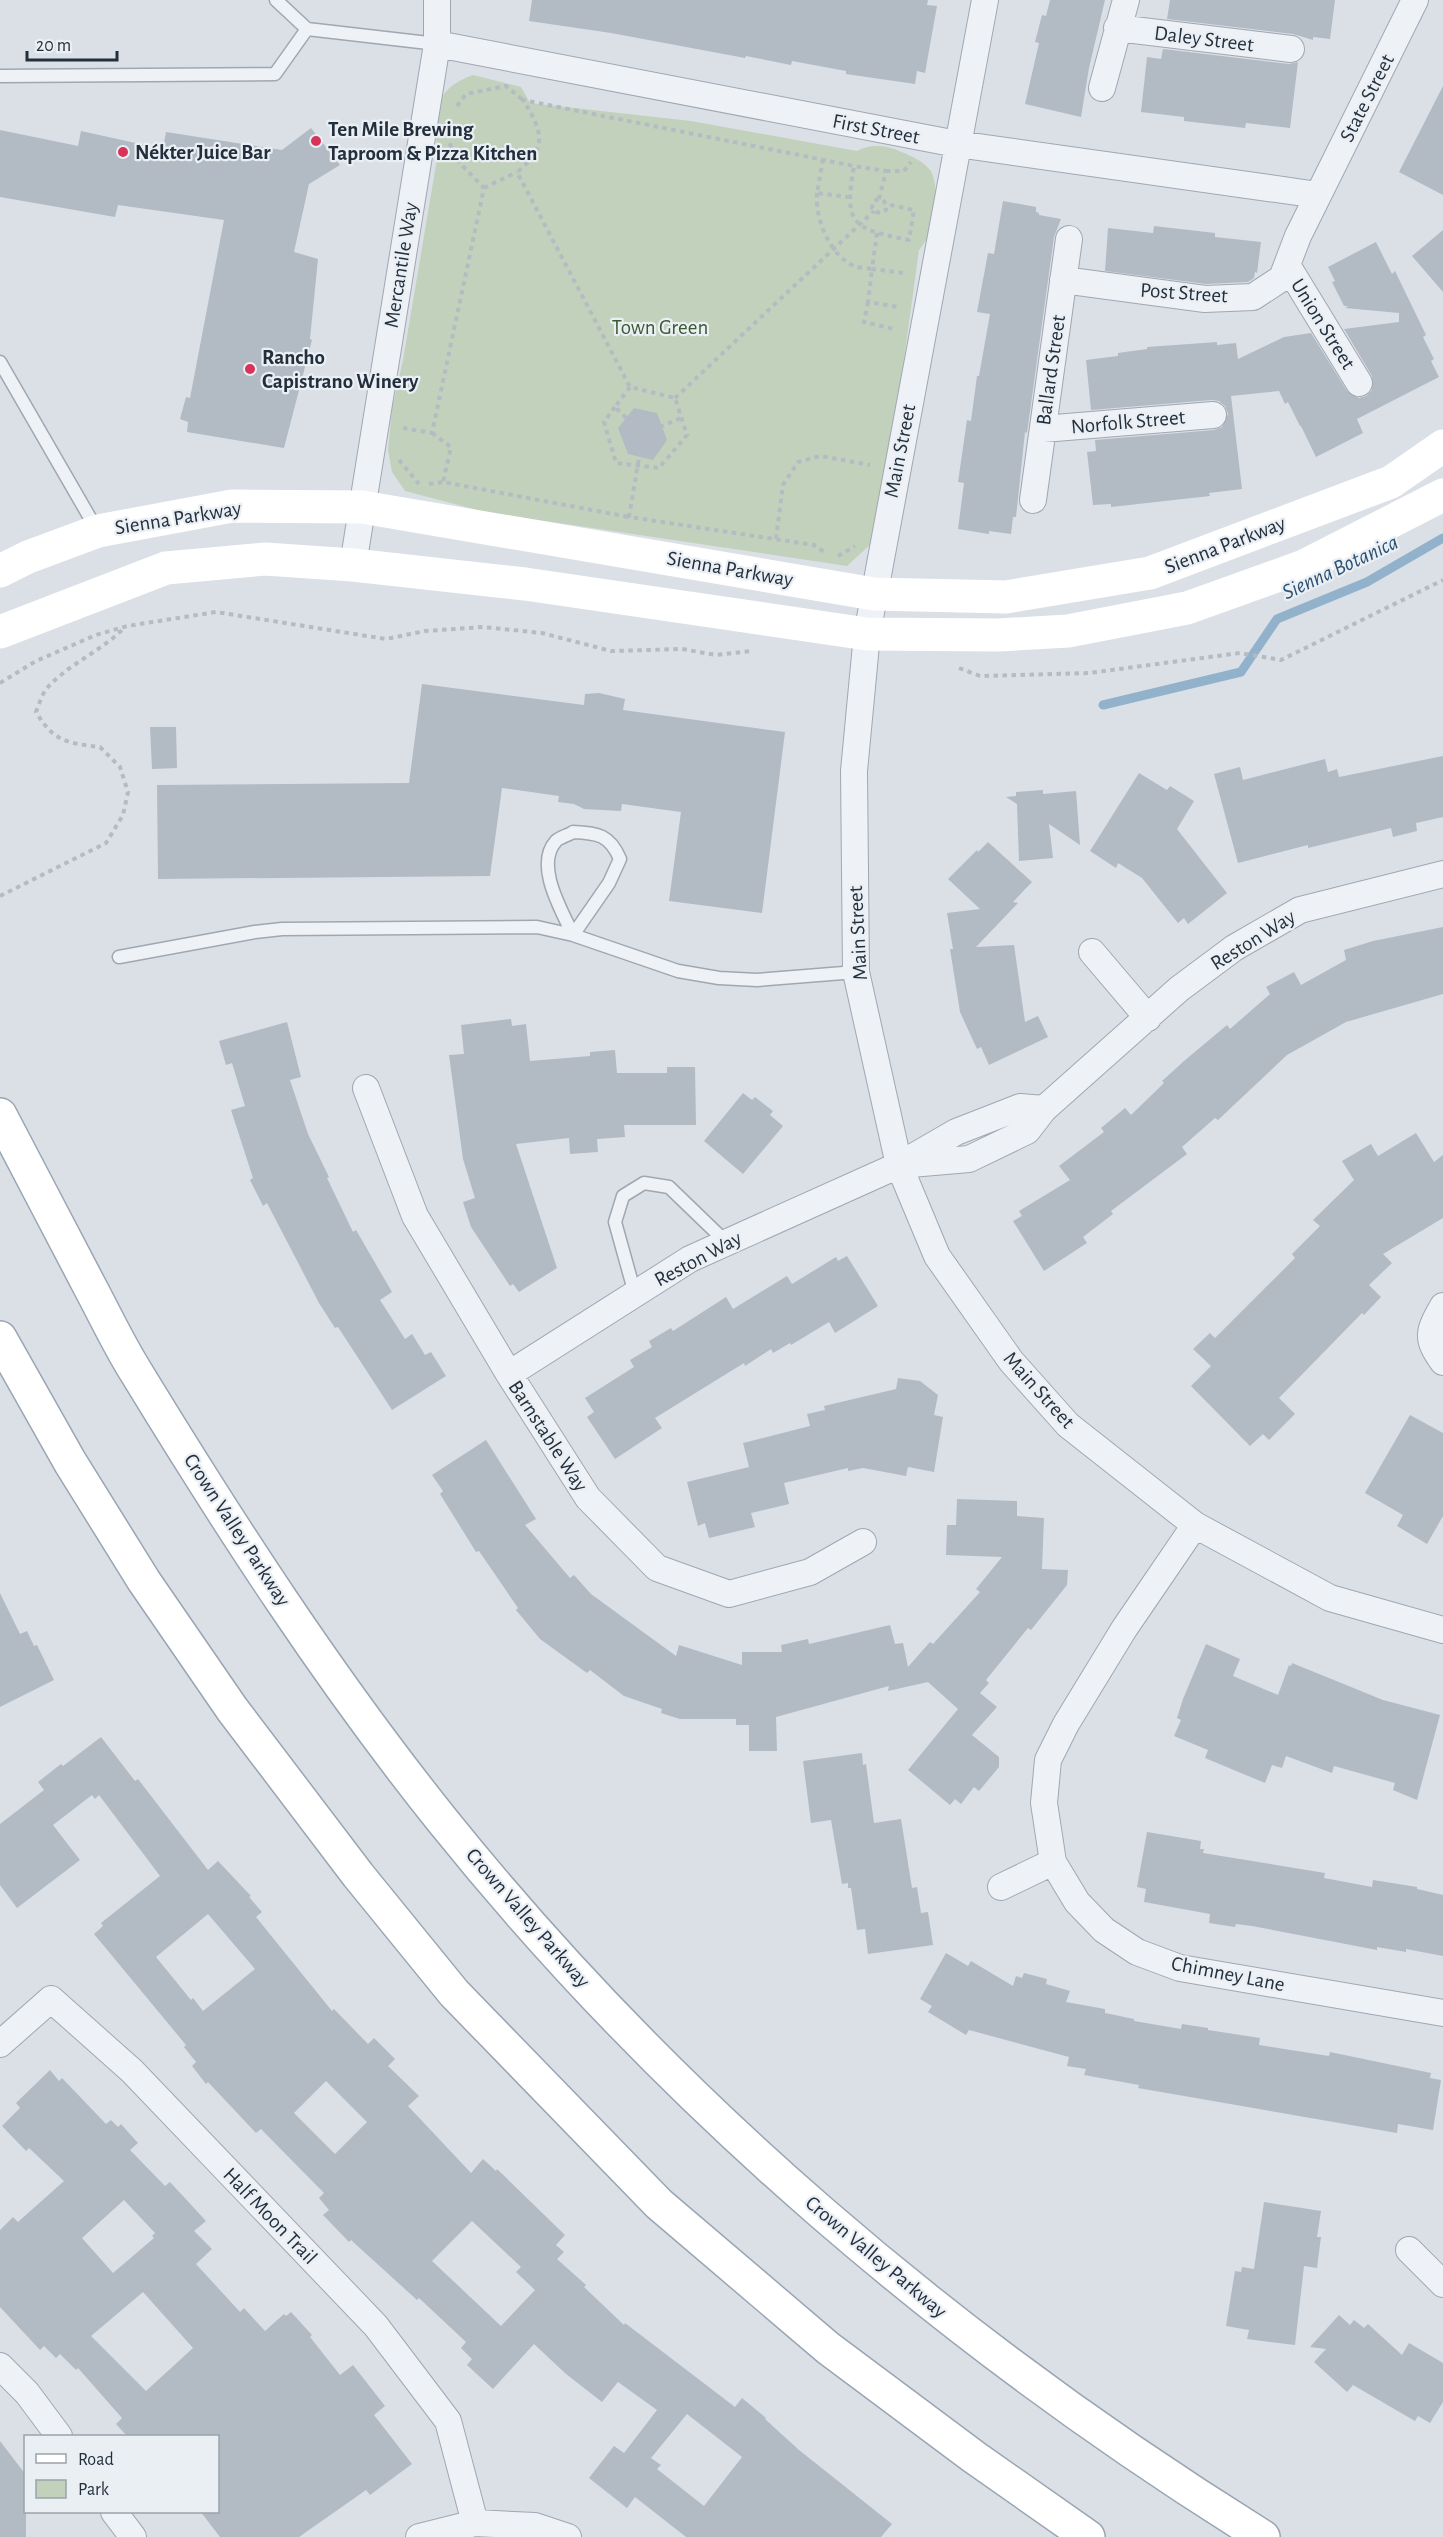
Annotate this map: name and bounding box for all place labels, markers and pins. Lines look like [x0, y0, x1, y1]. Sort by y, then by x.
place label: Ten Mile Brewing Taproom & Pizza Kitchen [328, 119, 537, 164]
marker: Ten Mile Brewing Taproom & Pizza Kitchen [309, 134, 323, 148]
place label: Nékter Juice Bar [135, 142, 271, 163]
marker: Nékter Juice Bar [116, 145, 130, 159]
place label: Rancho Capistrano Winery [262, 347, 419, 392]
marker: Rancho Capistrano Winery [243, 362, 257, 376]

